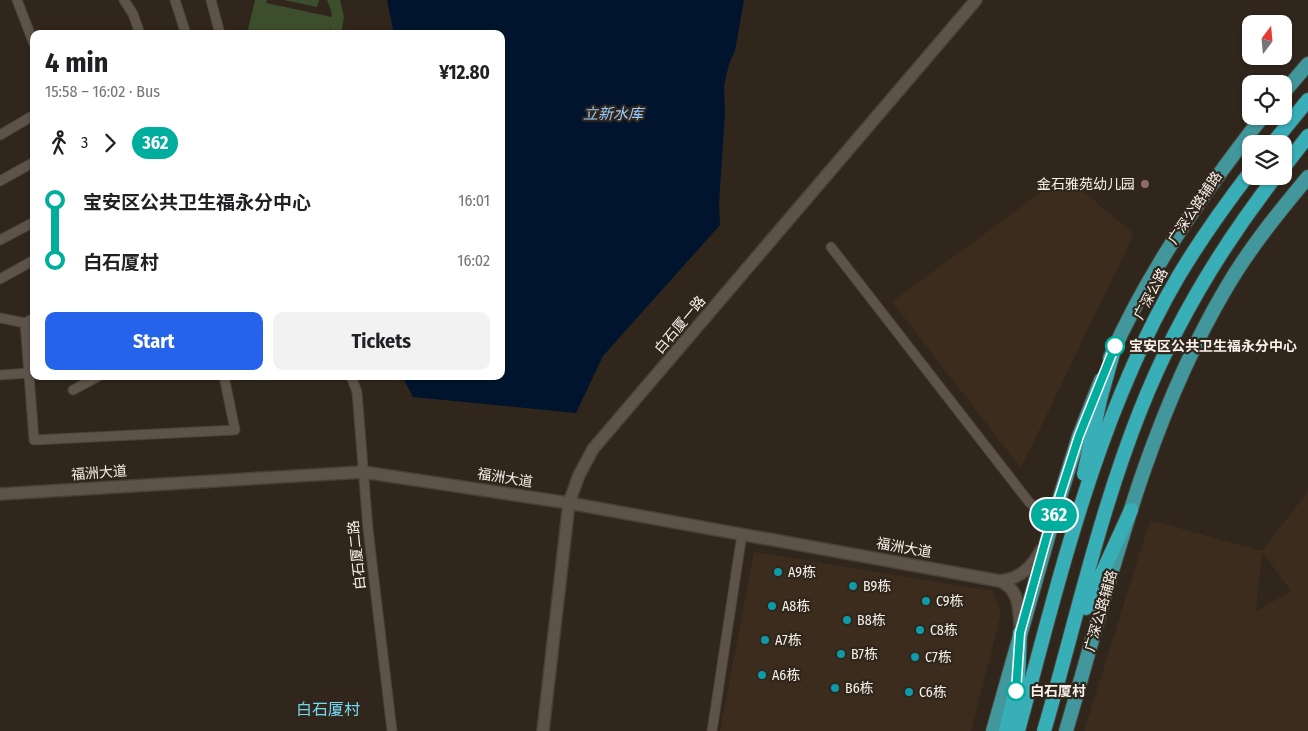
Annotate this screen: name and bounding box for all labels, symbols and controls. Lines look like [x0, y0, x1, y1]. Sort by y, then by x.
north arrow [1242, 15, 1292, 65]
map controls [1242, 15, 1292, 185]
text: 4 min [45, 46, 109, 79]
text: ¥12.80 [439, 61, 490, 84]
button: locate [1242, 75, 1292, 125]
text: 15:58 – 16:02 · Bus [45, 82, 160, 101]
water label: 立新水库 [583, 105, 646, 123]
icon: walk [45, 129, 73, 157]
icon: forward [96, 129, 124, 157]
text: 362 [142, 132, 168, 154]
text: 3 [81, 133, 88, 152]
button: layers [1242, 135, 1292, 185]
street label: 广深公路辅路 [1164, 168, 1226, 248]
place label: 金石雅苑幼儿园 [1037, 176, 1135, 193]
marker: 金石雅苑幼儿园 [1139, 178, 1151, 190]
text: 宝安区公共卫生福永分中心 [83, 191, 311, 214]
text: 16:01 [458, 191, 490, 210]
text: 白石厦村 [83, 251, 159, 274]
text: 16:02 [457, 251, 490, 270]
street label: 广深公路 [1130, 265, 1172, 323]
street label: 白石厦一路 [651, 293, 709, 357]
button: Start [45, 312, 263, 370]
button: Tickets [273, 312, 490, 370]
marker: 宝安区公共卫生福永分中心 [1105, 336, 1125, 356]
place label: 宝安区公共卫生福永分中心 [1129, 338, 1297, 355]
street label: 福洲大道 [70, 463, 128, 483]
street label: 福洲大道 [476, 465, 534, 491]
line badge: 362 [1025, 499, 1083, 531]
text: 362 [1041, 504, 1067, 526]
street label: 白石厦二路 [345, 519, 369, 591]
street label: 福洲大道 [875, 535, 933, 561]
place label: A9栋 [788, 564, 816, 581]
marker: A9栋 [772, 566, 784, 578]
street label: 广深公路辅路 [1081, 568, 1121, 654]
place label: B9栋 [863, 578, 891, 595]
marker: B9栋 [847, 580, 859, 592]
place label: C9栋 [936, 593, 964, 610]
marker: C9栋 [920, 595, 932, 607]
place label: A8栋 [782, 598, 810, 615]
marker: A8栋 [766, 600, 778, 612]
place label: B8栋 [857, 612, 886, 629]
marker: B8栋 [841, 614, 853, 626]
place label: C8栋 [930, 622, 958, 639]
marker: C8栋 [914, 624, 926, 636]
place label: A7栋 [775, 632, 802, 649]
marker: A7栋 [759, 634, 771, 646]
place label: B7栋 [851, 646, 878, 663]
marker: B7栋 [835, 648, 847, 660]
place label: C7栋 [925, 649, 952, 666]
marker: C7栋 [909, 651, 921, 663]
place label: A6栋 [772, 667, 800, 684]
marker: A6栋 [756, 669, 768, 681]
place label: B6栋 [845, 680, 874, 697]
marker: 白石厦村 [1006, 681, 1026, 701]
marker: B6栋 [829, 682, 841, 694]
place label: 白石厦村 [1030, 683, 1086, 700]
place label: C6栋 [919, 684, 947, 701]
marker: C6栋 [903, 686, 915, 698]
district label: 白石厦村 [296, 700, 360, 719]

